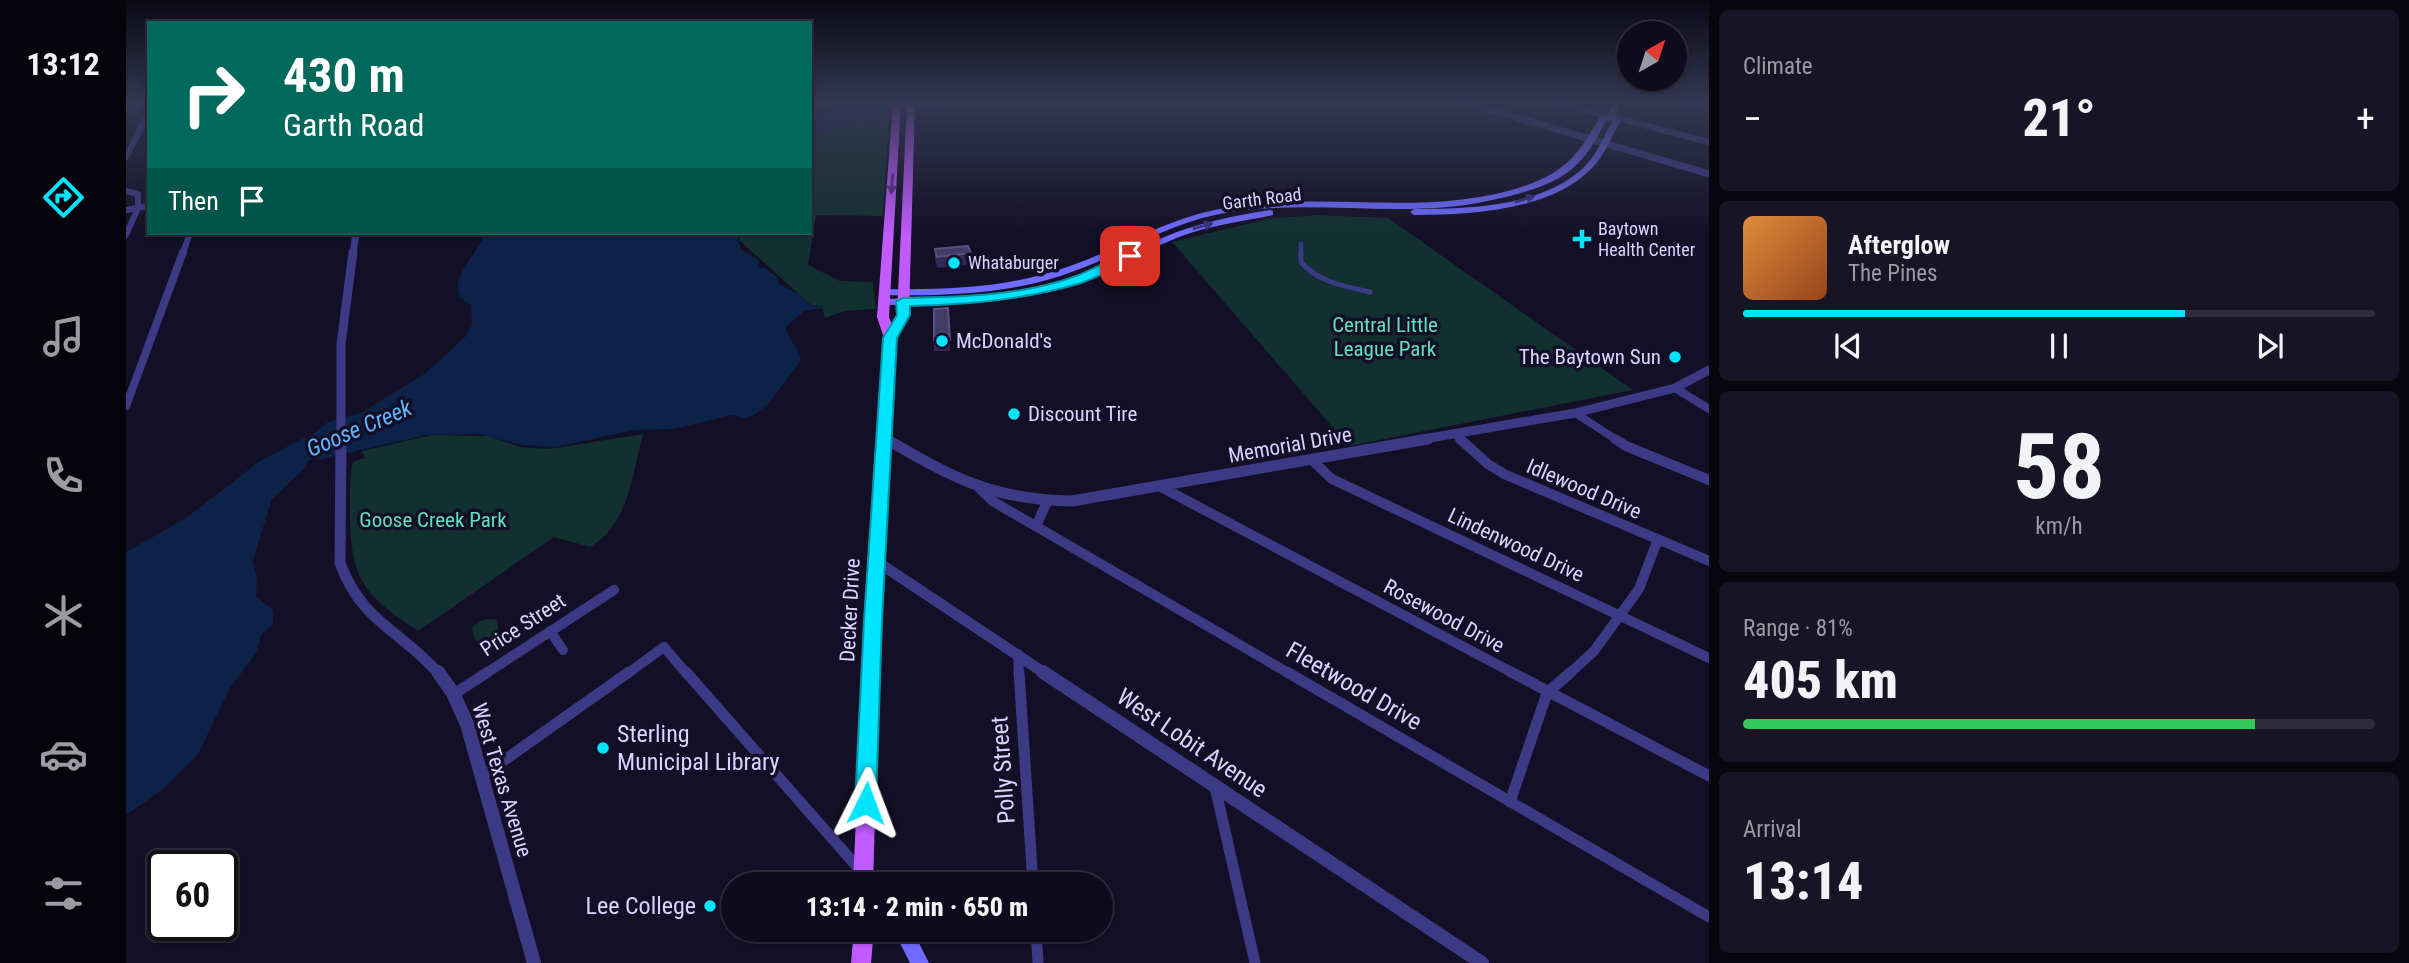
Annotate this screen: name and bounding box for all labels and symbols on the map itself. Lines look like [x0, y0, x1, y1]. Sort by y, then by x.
north arrow [1617, 21, 1687, 91]
one-way arrow [886, 173, 897, 195]
street label: Garth Road [1221, 183, 1303, 214]
one-way arrow [1515, 194, 1536, 204]
place label: Baytown Health Center [1598, 218, 1696, 260]
one-way arrow [1192, 221, 1213, 231]
pin [1100, 226, 1160, 286]
marker: Baytown Health Center [1572, 229, 1592, 249]
place label: Whataburger [968, 252, 1059, 273]
marker: Whataburger [946, 255, 962, 271]
park label: Central Little League Park [1332, 313, 1438, 361]
place label: McDonald's [956, 329, 1052, 353]
marker: McDonald's [934, 333, 950, 349]
place label: The Baytown Sun [1519, 345, 1661, 369]
marker: The Baytown Sun [1667, 349, 1683, 365]
water label: Goose Creek [303, 394, 417, 463]
place label: Discount Tire [1028, 402, 1138, 426]
marker: Discount Tire [1006, 406, 1022, 422]
street label: Memorial Drive [1226, 422, 1354, 468]
street label: Idlewood Drive [1523, 454, 1645, 524]
street label: Lindenwood Drive [1444, 503, 1588, 587]
park label: Goose Creek Park [359, 508, 507, 532]
street label: Decker Drive [835, 557, 865, 662]
street label: Rosewood Drive [1380, 574, 1508, 658]
street label: Price Street [476, 589, 570, 661]
street label: Fleetwood Drive [1281, 636, 1427, 736]
street label: West Lobit Avenue [1112, 682, 1272, 804]
street label: West Texas Avenue [467, 700, 537, 860]
street label: Polly Street [985, 715, 1021, 825]
place label: Sterling Municipal Library [617, 720, 779, 776]
marker: Sterling Municipal Library [595, 740, 611, 756]
position arrow [829, 766, 903, 840]
speed limit sign: 60 [147, 850, 238, 941]
place label: Lee College [586, 892, 696, 920]
marker: Lee College [702, 898, 718, 914]

